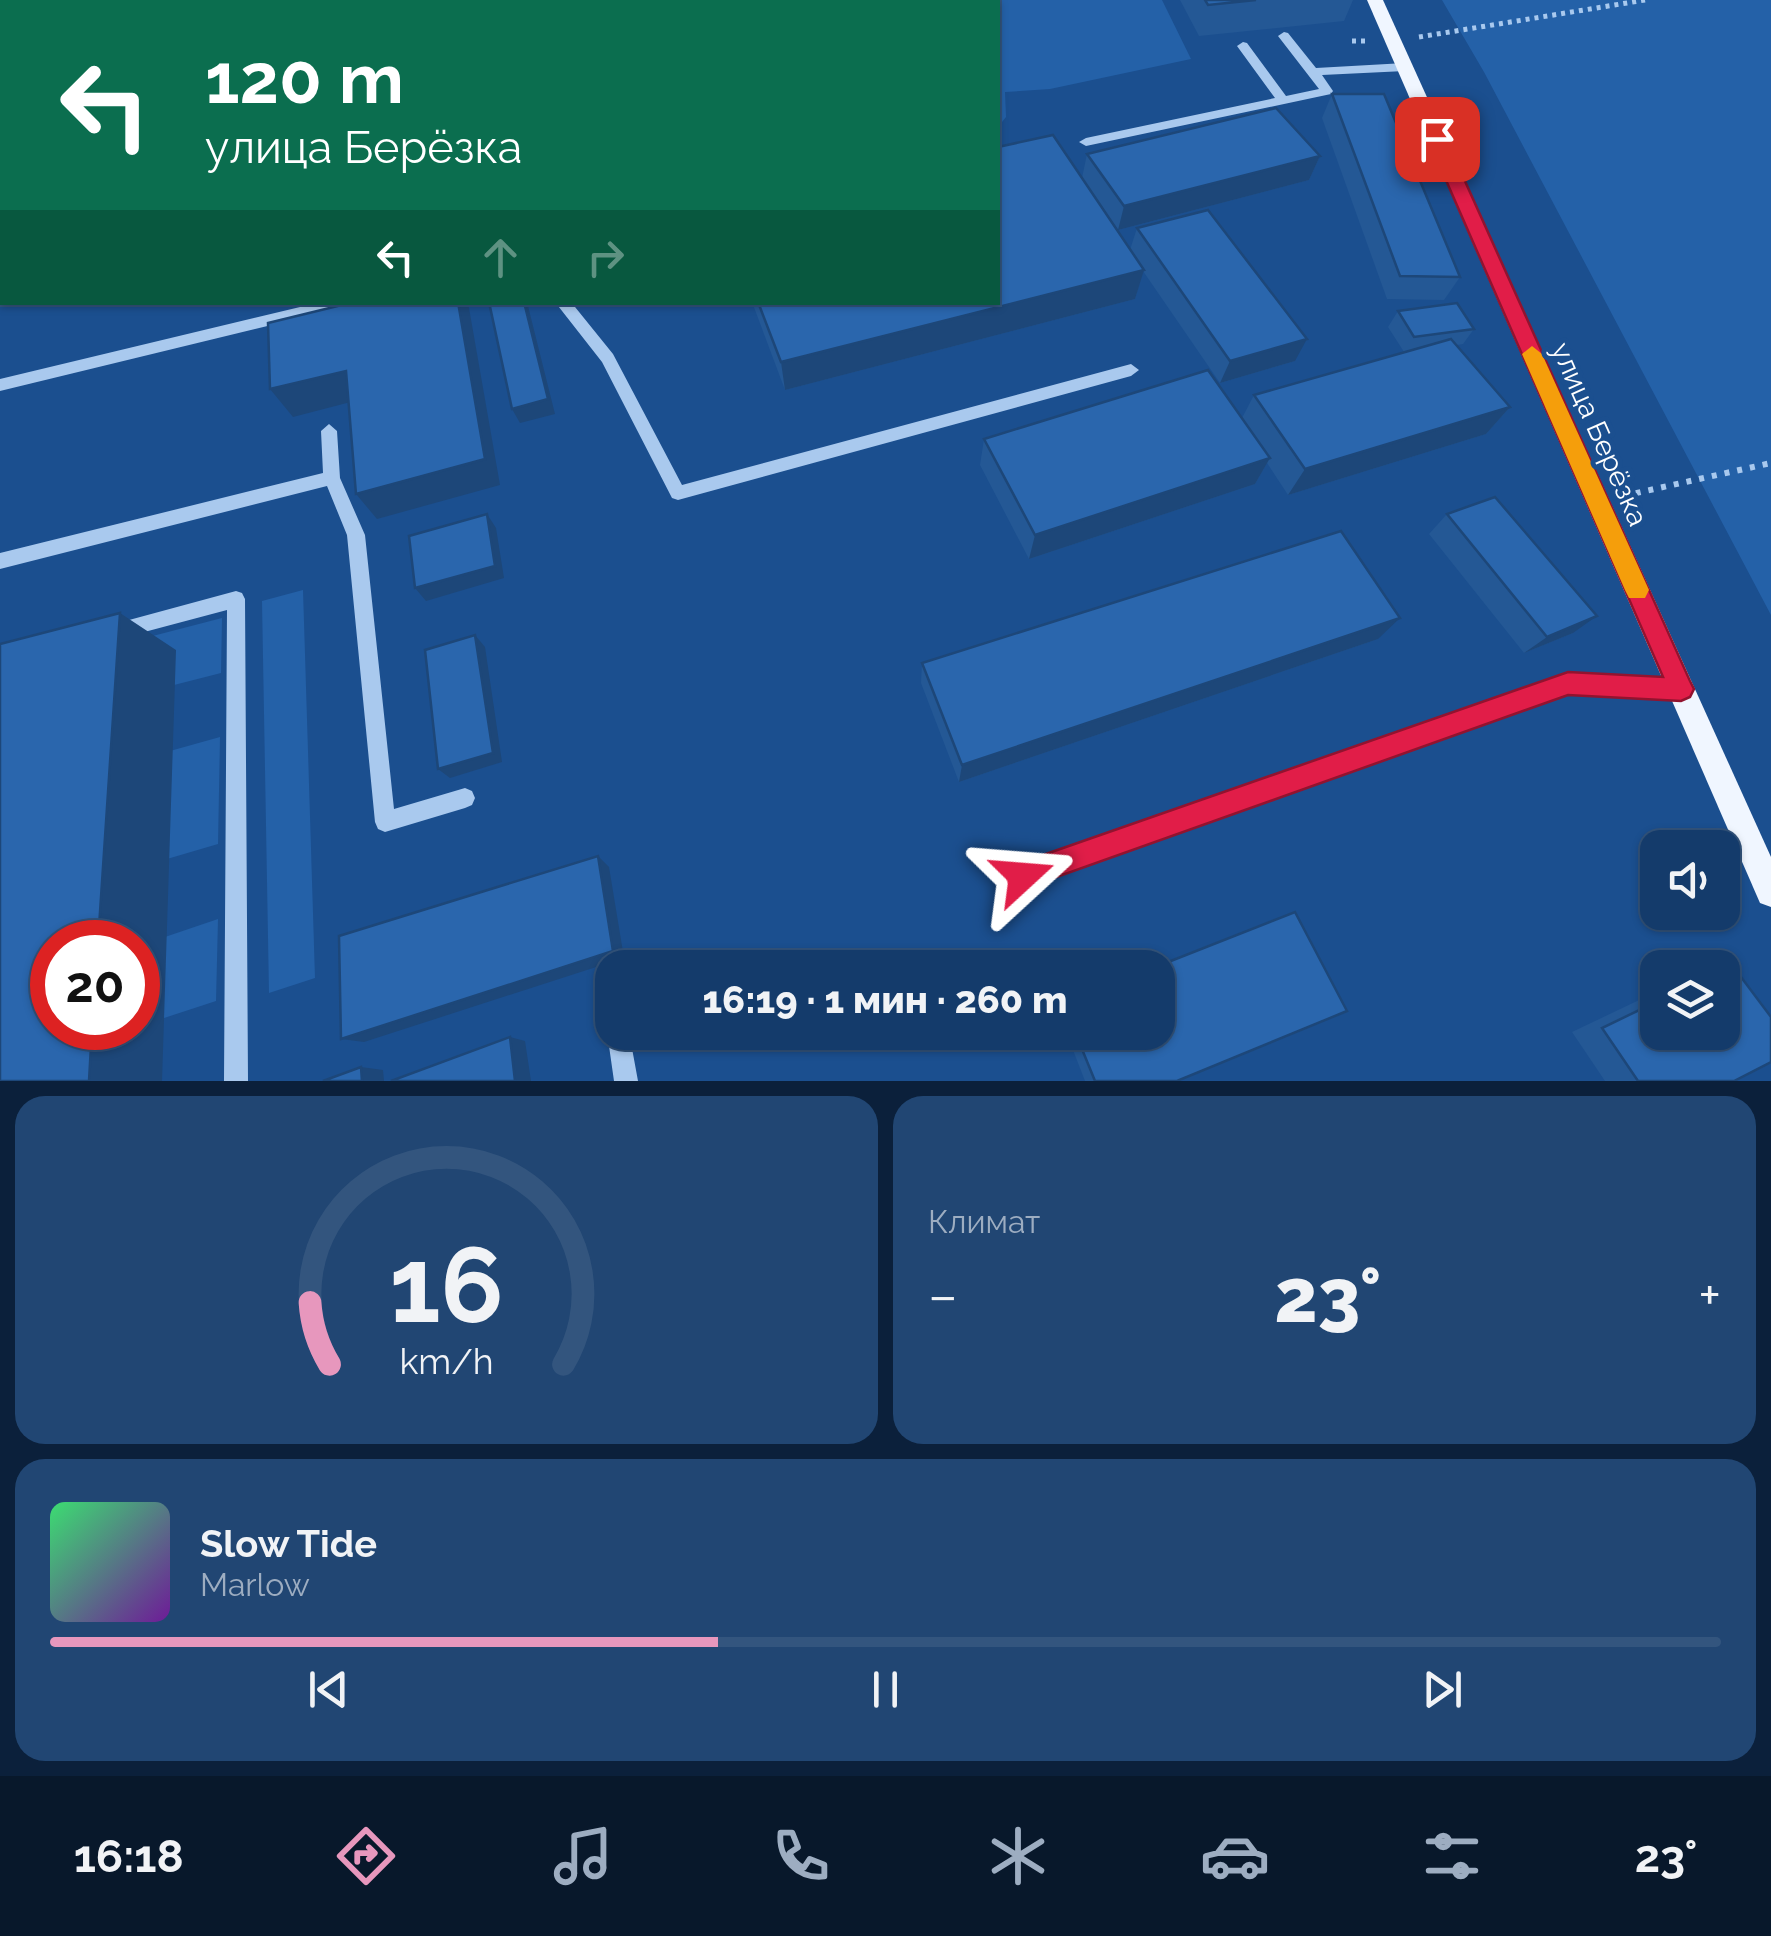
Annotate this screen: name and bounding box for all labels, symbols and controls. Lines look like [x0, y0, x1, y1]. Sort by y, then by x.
text: 120 m [205, 37, 404, 119]
icon: left [40, 40, 170, 170]
pin [1395, 97, 1480, 182]
icon: arrive [1410, 112, 1465, 167]
text: улица Берёзка [205, 121, 522, 174]
icon: left [368, 230, 423, 285]
icon: ahead [473, 230, 528, 285]
icon: right [578, 230, 633, 285]
street label: улица Берёзка [1544, 337, 1655, 531]
position arrow [971, 824, 1075, 928]
map controls [1640, 830, 1740, 1050]
button: sound [1640, 830, 1740, 930]
speed limit sign: 20 [30, 920, 160, 1050]
button: layers [1640, 950, 1740, 1050]
text: 16:19 · 1 мин · 260 m [702, 977, 1068, 1022]
text: Климат [928, 1203, 1040, 1240]
text: 16 [389, 1224, 504, 1346]
text: 23° [1274, 1251, 1381, 1340]
text: − [928, 1263, 958, 1328]
text: + [1698, 1263, 1721, 1328]
text: km/h [399, 1340, 494, 1382]
text: Slow Tide [200, 1521, 377, 1566]
text: Marlow [200, 1566, 310, 1603]
icon: previous [301, 1662, 356, 1717]
icon: pause [858, 1662, 913, 1717]
icon: next [1415, 1662, 1470, 1717]
icon: directions [331, 1821, 401, 1891]
icon: music [548, 1821, 618, 1891]
icon: phone [766, 1821, 836, 1891]
icon: climate [983, 1821, 1053, 1891]
icon: car [1200, 1821, 1270, 1891]
icon: filters [1417, 1821, 1487, 1891]
text: 16:18 [74, 1830, 184, 1883]
text: 23° [1635, 1830, 1697, 1883]

